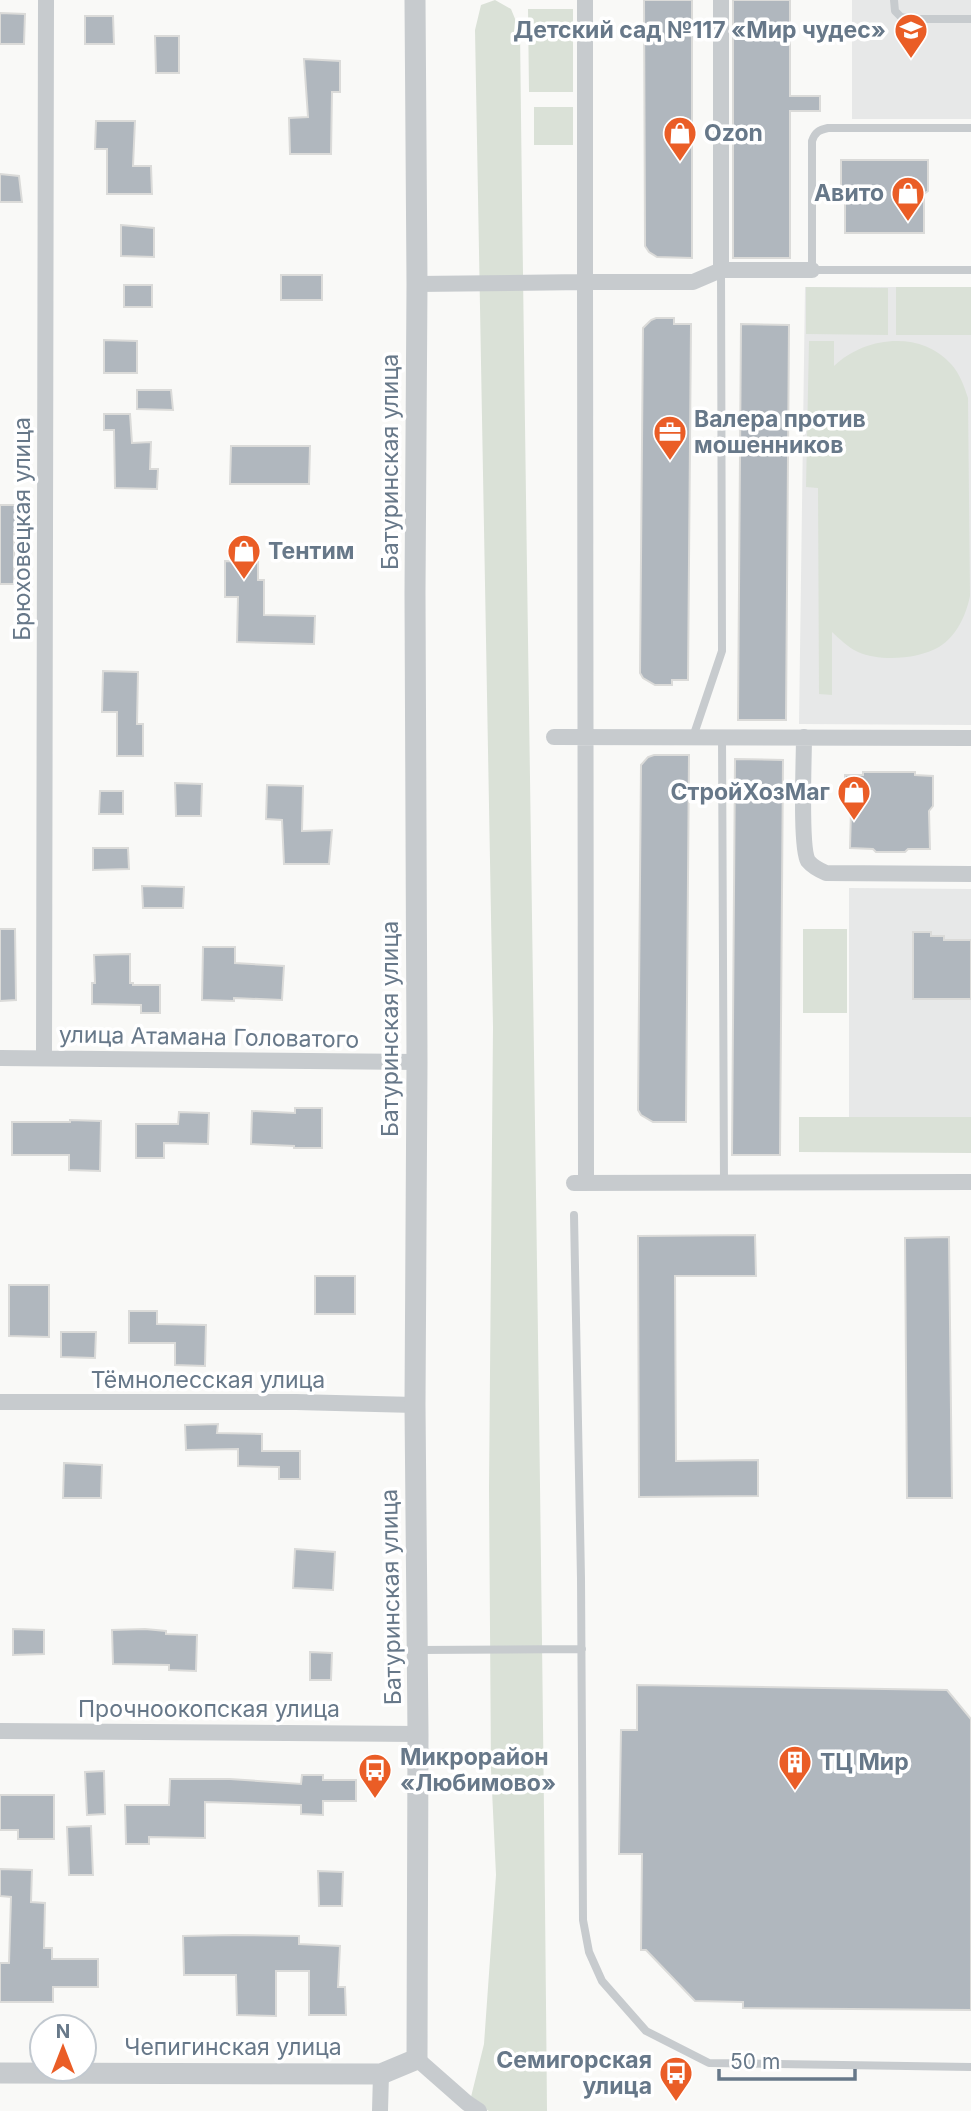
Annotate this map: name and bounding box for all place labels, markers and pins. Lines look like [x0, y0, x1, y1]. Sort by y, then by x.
school or university icon: Детский сад №117 «Мир чудес» [892, 11, 930, 60]
place label: Детский сад №117 «Мир чудес» [513, 16, 886, 44]
shop icon: Ozon [661, 114, 699, 163]
place label: Ozon [704, 119, 763, 147]
shop icon: Авито [889, 174, 927, 223]
place label: Авито [814, 179, 884, 207]
place label: Валера против мошенников [694, 405, 866, 459]
office icon: Валера против мошенников [651, 413, 689, 462]
shop icon: Тентим [225, 532, 263, 581]
place label: Тентим [268, 537, 354, 565]
shop icon: СтройХозМаг [835, 773, 873, 822]
place label: СтройХозМаг [671, 778, 830, 806]
place label: Микрорайон «Любимово» [400, 1743, 556, 1797]
building icon: ТЦ Мир [776, 1743, 814, 1792]
place label: ТЦ Мир [820, 1748, 909, 1776]
bus stop icon: Микрорайон «Любимово» [356, 1751, 394, 1800]
place label: Семигорская улица [496, 2046, 652, 2100]
bus stop icon: Семигорская улица [657, 2054, 695, 2103]

